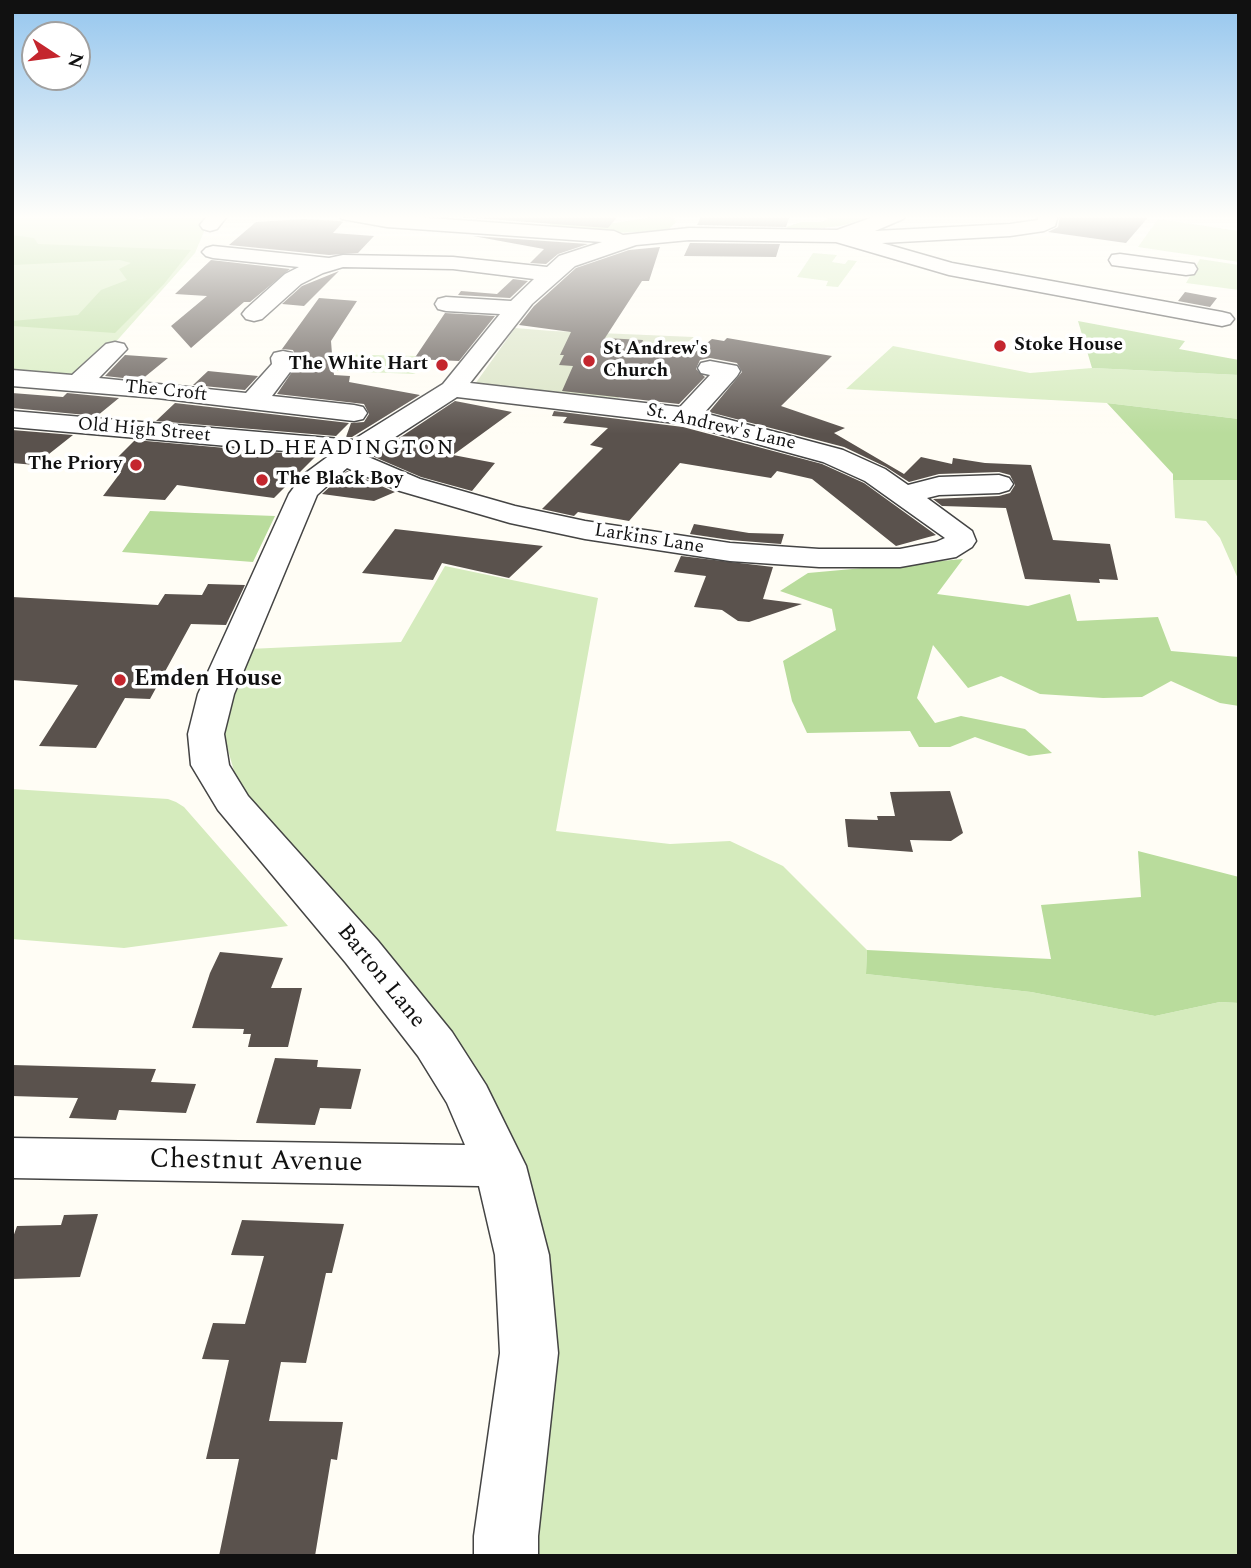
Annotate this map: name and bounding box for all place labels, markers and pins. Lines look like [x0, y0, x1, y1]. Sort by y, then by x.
place label: Stoke House [1014, 335, 1123, 357]
marker: Stoke House [992, 338, 1008, 354]
place label: St Andrew's Church [603, 339, 708, 383]
marker: St Andrew's Church [581, 353, 597, 369]
place label: The White Hart [288, 354, 428, 376]
marker: The White Hart [434, 357, 450, 373]
place label: The Priory [28, 454, 122, 476]
marker: The Priory [128, 457, 144, 473]
place label: The Black Boy [276, 469, 403, 491]
marker: The Black Boy [254, 472, 270, 488]
place label: Emden House [134, 666, 282, 694]
marker: Emden House [112, 672, 128, 688]

